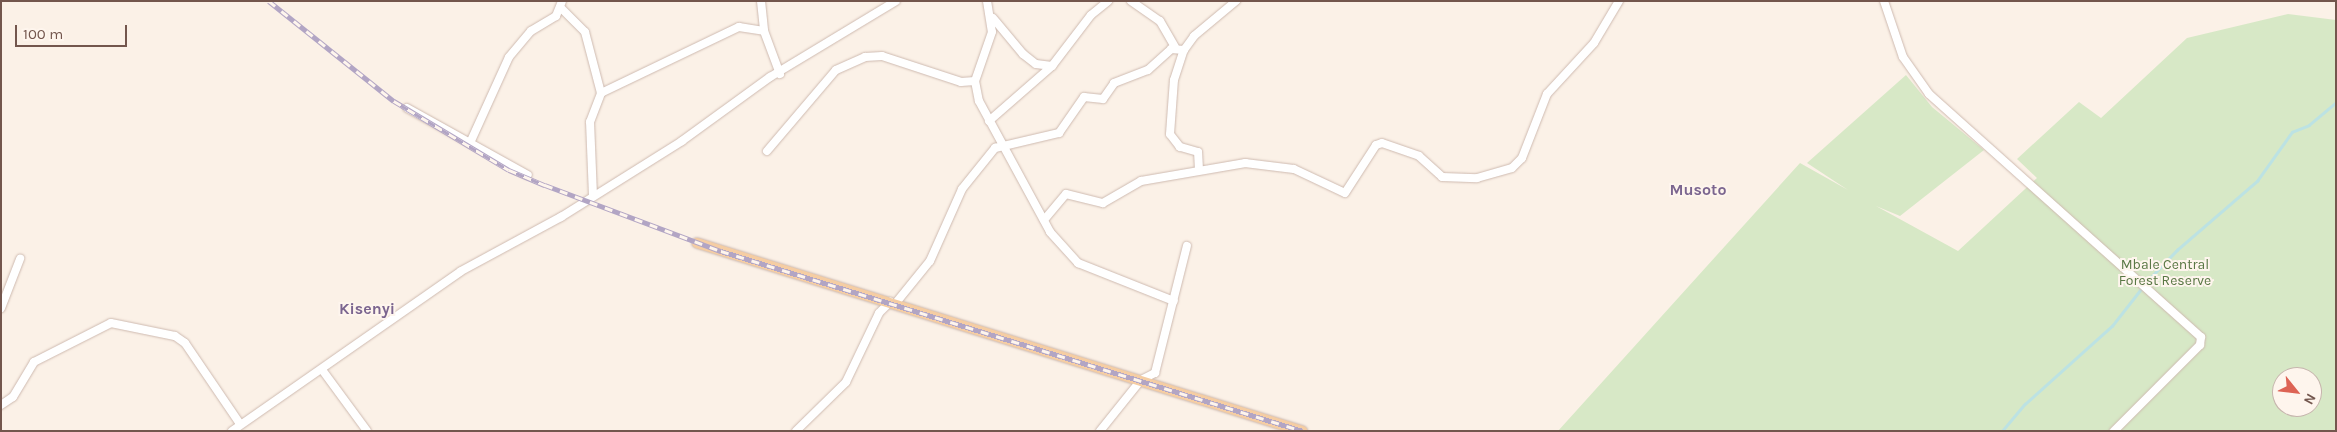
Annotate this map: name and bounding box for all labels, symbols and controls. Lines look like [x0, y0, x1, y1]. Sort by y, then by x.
scale bar [18, 15, 130, 47]
text: 100 m [23, 25, 63, 43]
district label: Musoto [1670, 180, 1726, 200]
park label: Mbale Central Forest Reserve [2119, 257, 2211, 290]
district label: Kisenyi [339, 299, 395, 319]
north arrow [2272, 367, 2322, 417]
text: N [2300, 391, 2320, 408]

